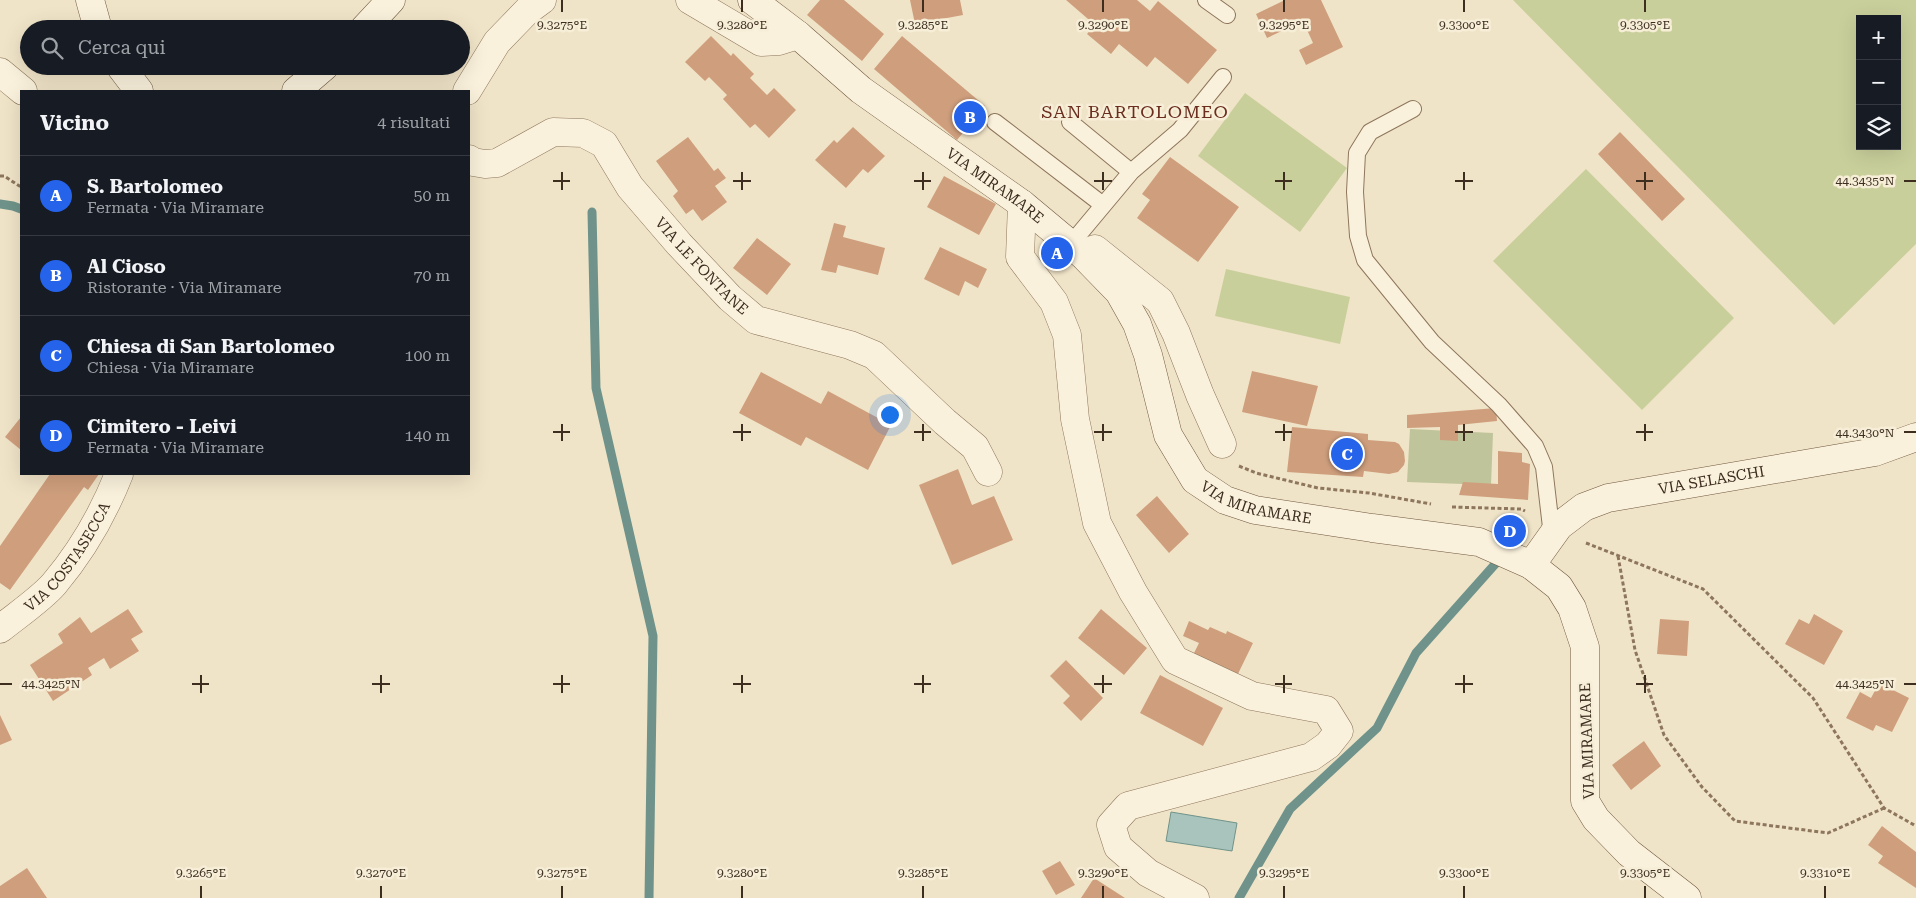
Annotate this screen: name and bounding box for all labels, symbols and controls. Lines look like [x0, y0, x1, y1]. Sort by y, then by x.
map controls [1856, 15, 1901, 150]
button: + [1856, 15, 1901, 60]
text: 9.3275°E [537, 18, 587, 32]
text: 9.3280°E [717, 18, 767, 32]
text: 9.3285°E [898, 18, 948, 32]
text: 9.3290°E [1078, 18, 1128, 32]
text: 9.3295°E [1259, 18, 1309, 32]
text: 9.3300°E [1439, 18, 1489, 32]
text: 9.3305°E [1620, 18, 1670, 32]
search box [20, 20, 470, 75]
icon: search [38, 34, 66, 62]
text: Cerca qui [78, 36, 166, 59]
button: − [1856, 60, 1901, 105]
pin: B [954, 98, 986, 136]
district label: SAN BARTOLOMEO [1041, 101, 1229, 122]
button: layers [1856, 105, 1901, 150]
text: Vicino [40, 111, 109, 135]
text: 4 risultati [377, 113, 450, 132]
street label: VIA MIRAMARE [943, 144, 1047, 227]
text: 44.3435°N [1836, 174, 1895, 188]
text: S. Bartolomeo [87, 175, 223, 198]
text: A [50, 186, 62, 205]
text: 50 m [413, 186, 450, 205]
text: Fermata · Via Miramare [87, 198, 264, 217]
street label: VIA LE FONTANE [651, 214, 752, 319]
pin: A [1041, 234, 1073, 272]
text: Al Cioso [87, 255, 166, 278]
text: B [50, 266, 62, 285]
text: 70 m [413, 266, 450, 285]
text: Ristorante · Via Miramare [87, 278, 282, 297]
text: Chiesa di San Bartolomeo [87, 335, 335, 358]
text: C [50, 346, 62, 365]
text: 100 m [404, 346, 450, 365]
text: Chiesa · Via Miramare [87, 358, 254, 377]
your location [877, 402, 903, 428]
text: Cimitero - Leivi [87, 415, 236, 438]
text: D [50, 426, 62, 445]
text: 140 m [404, 426, 450, 445]
text: 44.3430°N [1836, 426, 1895, 440]
pin: C [1331, 435, 1363, 473]
text: Fermata · Via Miramare [87, 438, 264, 457]
street label: VIA SELASCHI [1657, 462, 1766, 498]
street label: VIA MIRAMARE [1197, 477, 1313, 528]
street label: VIA COSTASECCA [21, 499, 114, 616]
pin: D [1494, 512, 1526, 550]
text: 44.3425°N [22, 677, 81, 691]
text: 44.3425°N [1836, 677, 1895, 691]
street label: VIA MIRAMARE [1576, 683, 1598, 799]
text: 9.3265°E [176, 866, 226, 880]
text: 9.3270°E [356, 866, 406, 880]
text: 9.3275°E [537, 866, 587, 880]
text: 9.3280°E [717, 866, 767, 880]
text: 9.3285°E [898, 866, 948, 880]
text: 9.3290°E [1078, 866, 1128, 880]
text: 9.3295°E [1259, 866, 1309, 880]
text: 9.3300°E [1439, 866, 1489, 880]
text: 9.3305°E [1620, 866, 1670, 880]
text: 9.3310°E [1800, 866, 1850, 880]

